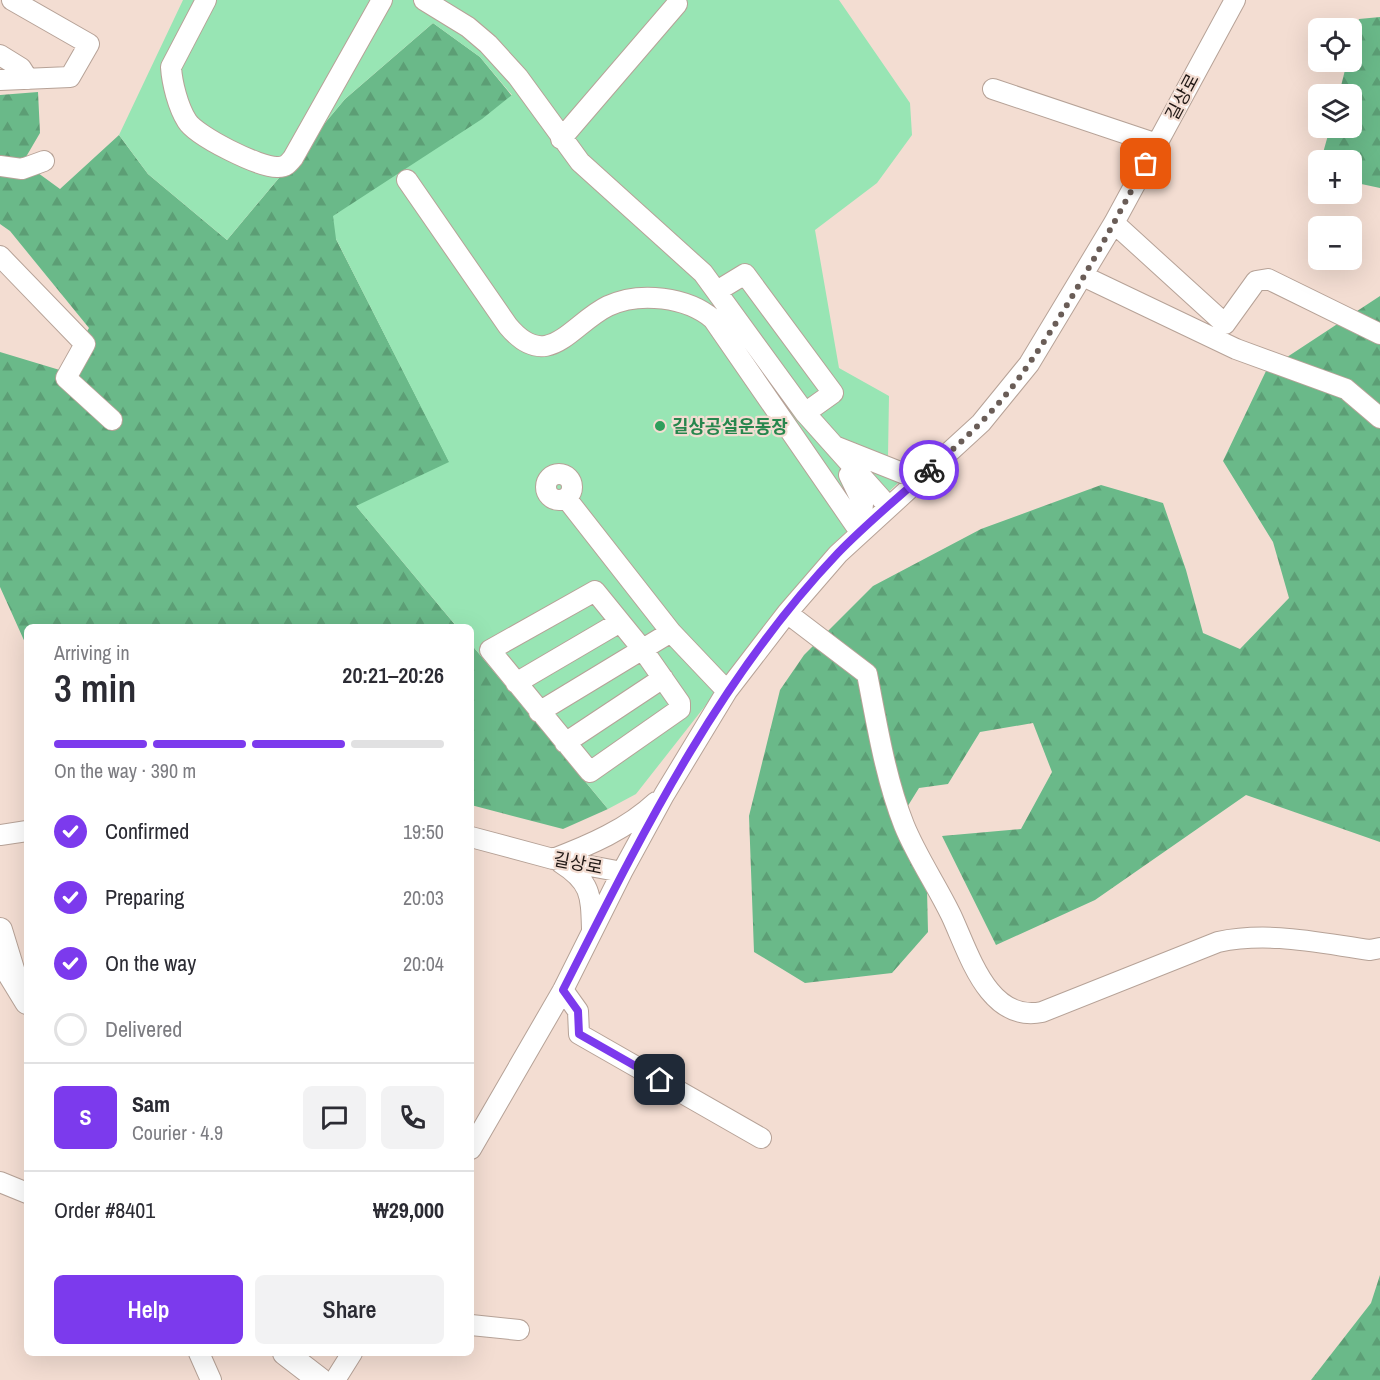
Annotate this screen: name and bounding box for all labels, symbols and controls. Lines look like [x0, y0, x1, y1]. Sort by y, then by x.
map controls [1308, 18, 1362, 270]
button: locate [1308, 18, 1362, 72]
street label: 길상로 [1159, 69, 1205, 125]
button: layers [1308, 84, 1362, 138]
pin [1120, 138, 1171, 189]
icon: bag [1129, 147, 1162, 180]
button: + [1308, 150, 1362, 204]
button: − [1308, 216, 1362, 270]
place label: 길상공설운동장 [672, 414, 788, 439]
marker: 길상공설운동장 [653, 419, 667, 433]
courier [899, 440, 959, 500]
icon: bike [913, 454, 946, 487]
text: Arriving in [54, 639, 130, 666]
text: 20:21–20:26 [342, 660, 444, 690]
text: 3 min [54, 662, 136, 714]
text: On the way · 390 m [54, 757, 196, 784]
icon: check [54, 815, 87, 848]
text: Confirmed [105, 816, 189, 846]
text: 19:50 [403, 818, 444, 845]
street label: 길상로 [551, 846, 605, 880]
icon: check [54, 881, 87, 914]
text: Preparing [105, 882, 184, 912]
text: 20:03 [403, 884, 444, 911]
icon: check [54, 947, 87, 980]
text: On the way [105, 948, 196, 978]
text: 20:04 [403, 950, 444, 977]
text: Delivered [105, 1014, 182, 1044]
pin [634, 1054, 685, 1105]
icon: home [643, 1063, 676, 1096]
button: chat [303, 1086, 366, 1149]
button: phone [381, 1086, 444, 1149]
text: Sam [132, 1089, 170, 1119]
text: S [79, 1102, 92, 1132]
text: Courier · 4.9 [132, 1119, 223, 1146]
text: Order #8401 [54, 1195, 155, 1225]
text: ₩29,000 [373, 1195, 444, 1225]
button: Help [54, 1275, 243, 1344]
button: Share [255, 1275, 444, 1344]

